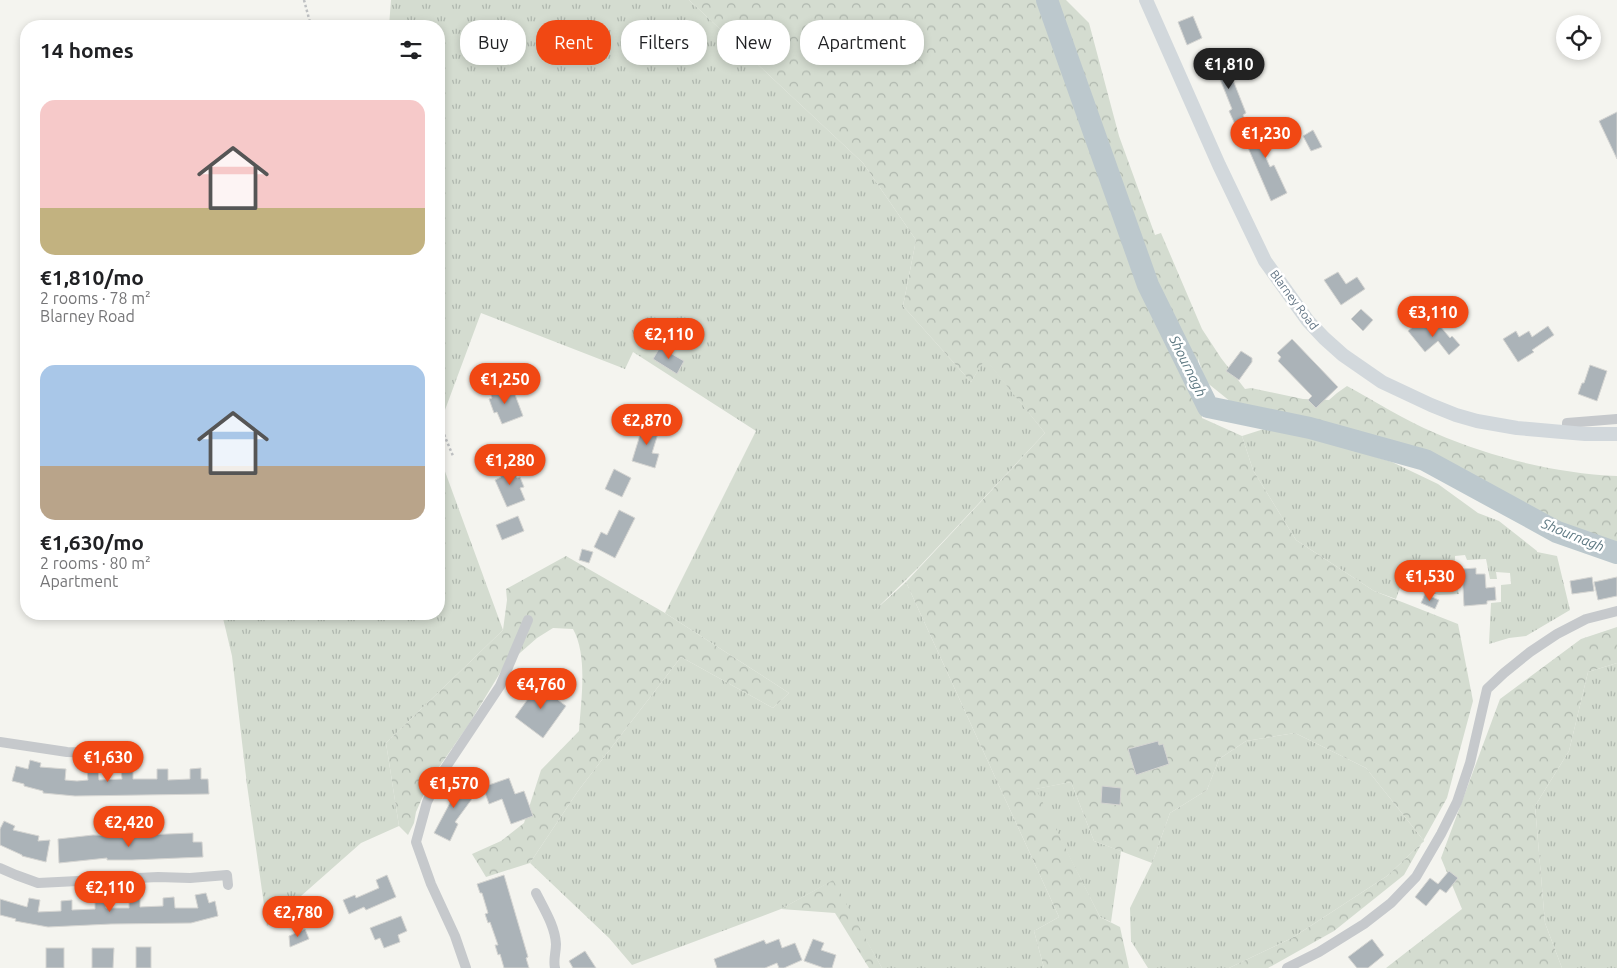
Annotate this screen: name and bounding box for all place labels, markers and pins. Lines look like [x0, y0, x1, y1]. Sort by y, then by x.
pin: €1,810 [1188, 48, 1270, 90]
pin: €1,230 [1225, 116, 1307, 159]
pin: €3,110 [1392, 296, 1474, 338]
pin: €2,110 [628, 318, 710, 360]
pin: €1,250 [464, 362, 546, 405]
pin: €2,870 [606, 404, 688, 446]
pin: €1,280 [469, 444, 551, 486]
pin: €1,530 [1389, 560, 1471, 602]
pin: €4,760 [500, 668, 582, 710]
pin: €1,630 [67, 740, 149, 783]
pin: €1,570 [413, 766, 495, 809]
pin: €2,420 [88, 806, 170, 848]
pin: €2,110 [69, 870, 151, 913]
pin: €2,780 [257, 896, 339, 938]

